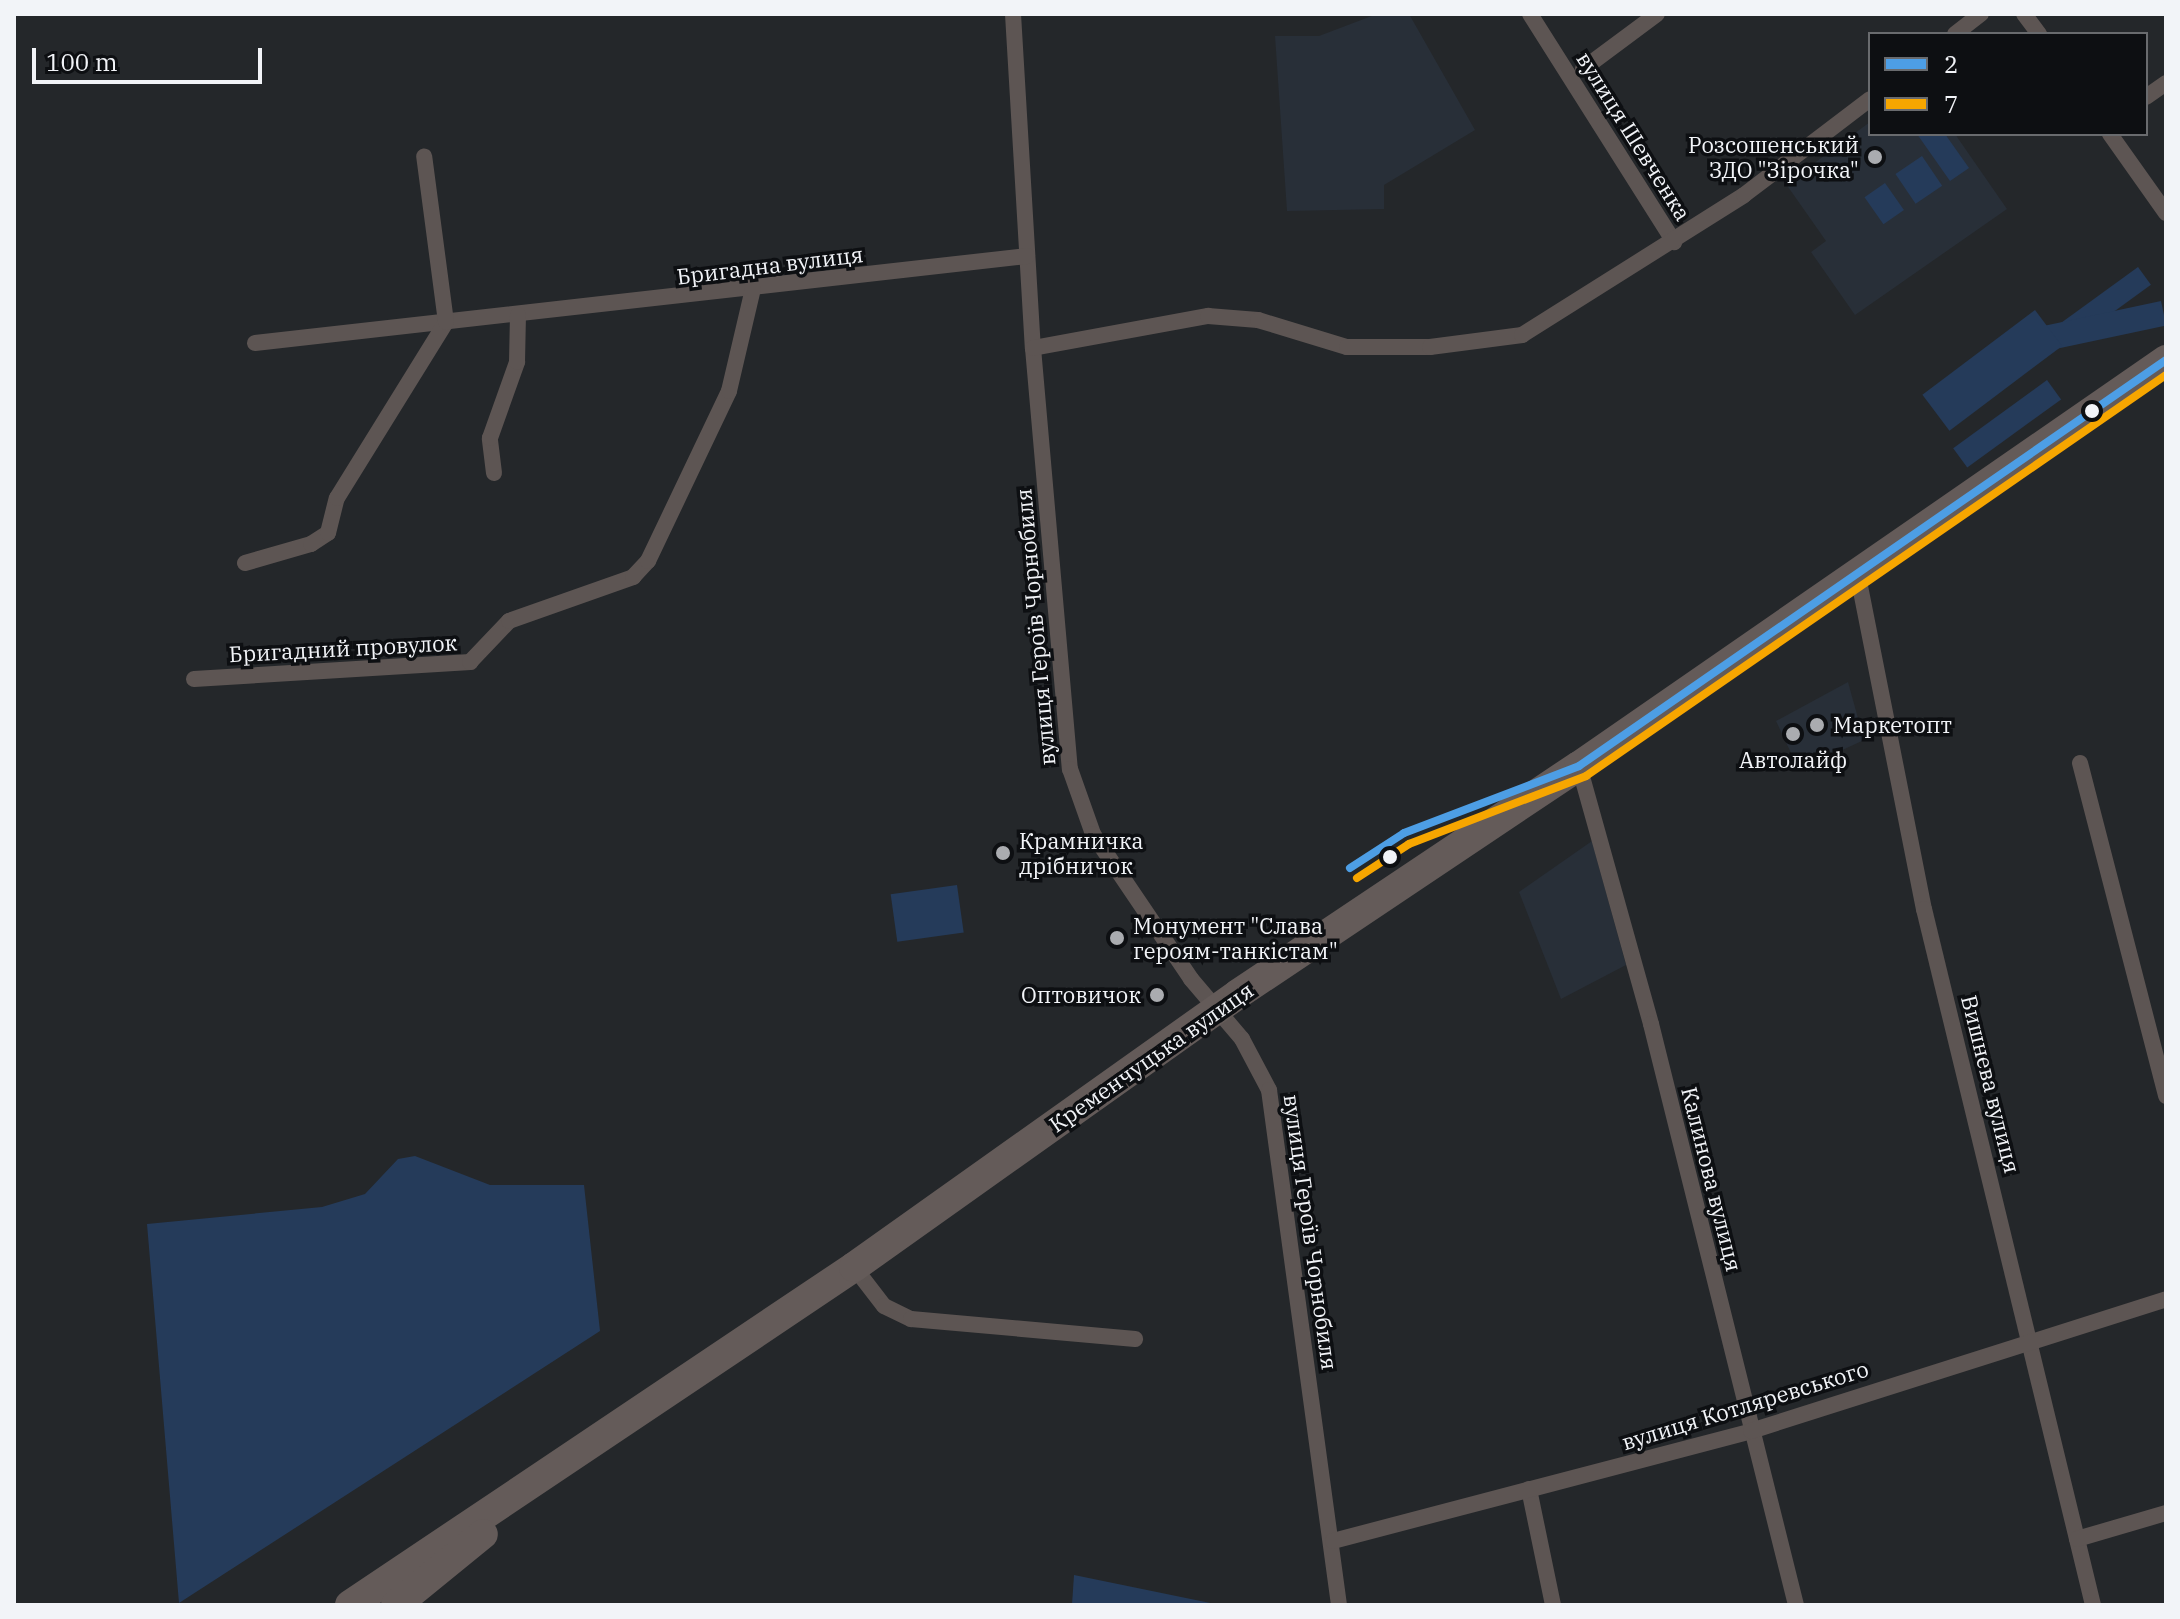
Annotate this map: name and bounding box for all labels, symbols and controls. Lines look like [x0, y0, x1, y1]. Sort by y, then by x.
scale bar [36, 32, 266, 82]
legend [1868, 32, 2148, 136]
text: 100 m [46, 46, 118, 78]
street label: вулиця Шевченка [1571, 47, 1697, 225]
text: 2 [1944, 48, 1958, 80]
text: 7 [1944, 88, 1958, 120]
place label: Розсошенський ЗДО "Зірочка" [1688, 131, 1859, 182]
marker: Розсошенський ЗДО "Зірочка" [1866, 148, 1884, 166]
street label: Бригадна вулиця [675, 240, 865, 290]
unlabelled marker [2084, 403, 2100, 419]
street label: вулиця Героїв Чорнобиля [1010, 487, 1060, 767]
street label: Бригадний провулок [228, 629, 458, 667]
place label: Маркетопт [1833, 712, 1952, 738]
marker: Маркетопт [1808, 716, 1826, 734]
marker: Автолайф [1784, 725, 1802, 743]
place label: Автолайф [1739, 747, 1847, 773]
place label: Крамничка дрібничок [1019, 827, 1144, 878]
marker: Крамничка дрібничок [994, 844, 1012, 862]
unlabelled marker [1382, 849, 1398, 865]
place label: Монумент "Слава героям-танкістам" [1133, 912, 1338, 964]
marker: Монумент "Слава героям-танкістам" [1108, 929, 1126, 947]
street label: Кременчуцька вулиця [1044, 976, 1258, 1138]
place label: Оптовичок [1021, 982, 1141, 1008]
marker: Оптовичок [1148, 986, 1166, 1004]
street label: Вишнева вулиця [1956, 992, 2026, 1176]
street label: Калинова вулиця [1676, 1084, 1748, 1274]
street label: вулиця Героїв Чорнобиля [1279, 1092, 1343, 1372]
street label: вулиця Котляревського [1619, 1355, 1871, 1455]

